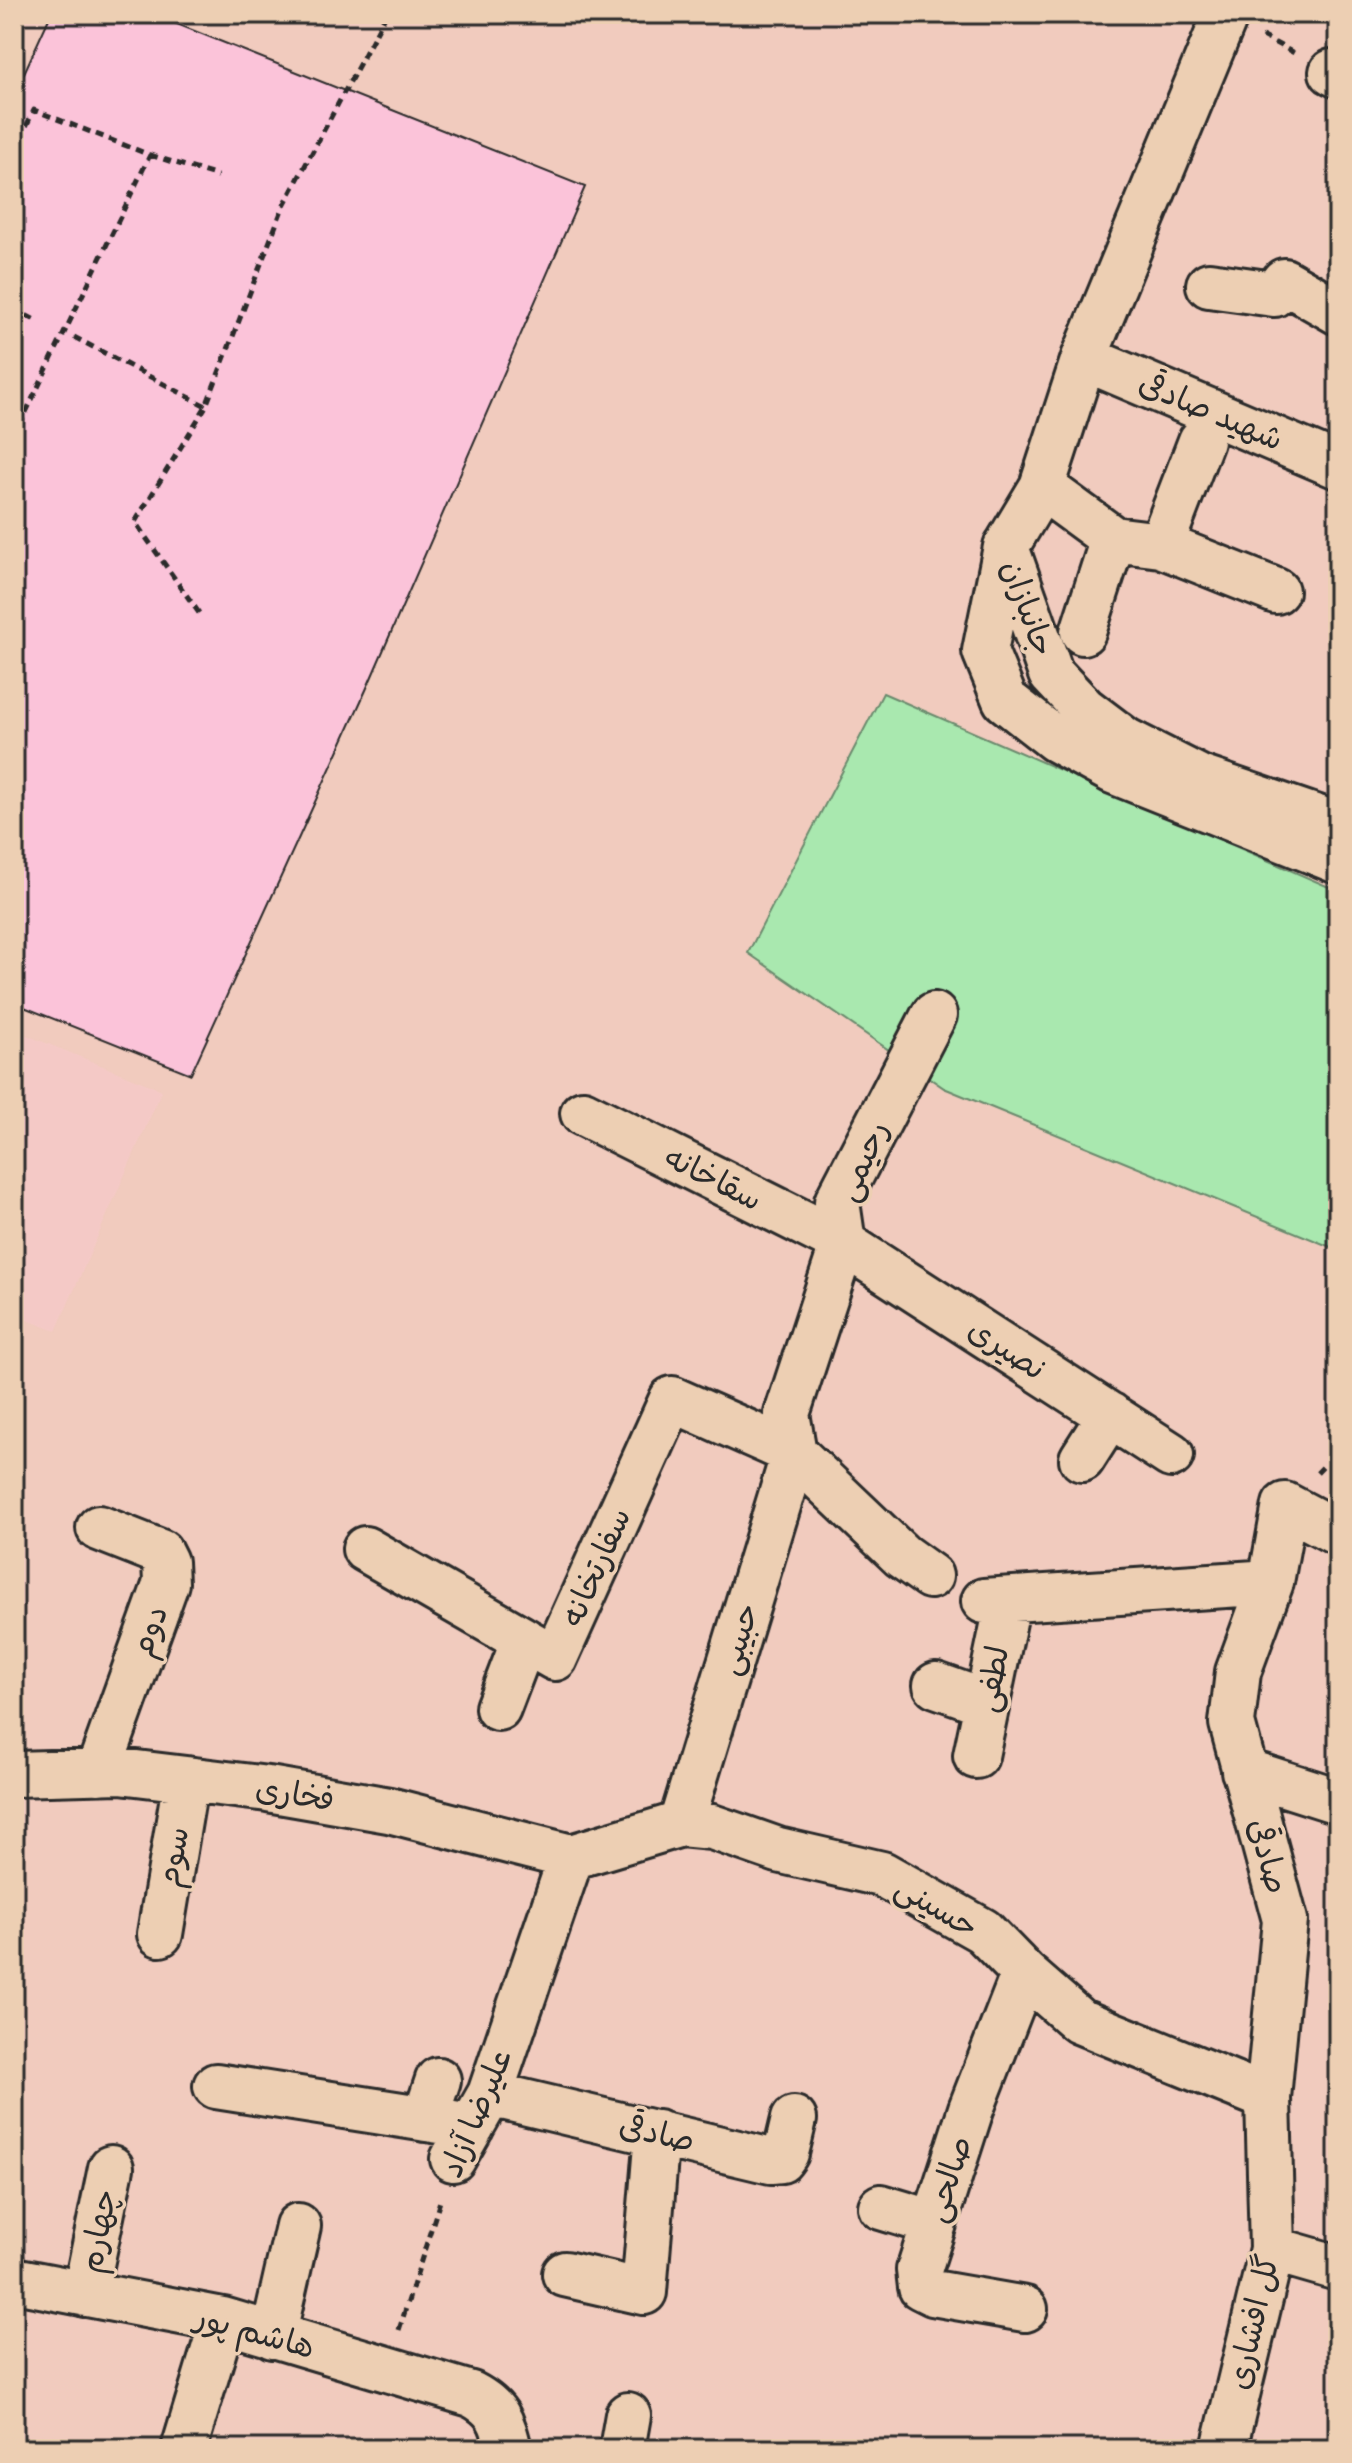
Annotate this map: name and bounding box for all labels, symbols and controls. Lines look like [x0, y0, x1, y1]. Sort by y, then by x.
street label: شهید صادقی [1133, 362, 1289, 460]
street label: جانبازان [992, 554, 1064, 662]
street label: رحیمی [826, 1114, 898, 1208]
street label: سقاخانه [657, 1136, 769, 1220]
street label: نصیری [960, 1309, 1054, 1389]
street label: سفارتخانه [552, 1501, 640, 1633]
street label: حبیبی [708, 1598, 768, 1680]
street label: دوم [121, 1600, 181, 1664]
street label: لطفی [965, 1642, 1019, 1716]
street label: فخاری [253, 1768, 337, 1820]
street label: صادقی [1238, 1814, 1298, 1898]
street label: سوم [148, 1824, 202, 1891]
street label: حسینی [888, 1866, 986, 1948]
street label: علیرضا آزاد [431, 2042, 521, 2184]
street label: صادقی [615, 2104, 699, 2162]
street label: صالحی [915, 2131, 981, 2227]
street label: چهارم [70, 2186, 129, 2277]
street label: گل افشاری [1218, 2251, 1288, 2393]
street label: هاشم پور [187, 2296, 319, 2371]

